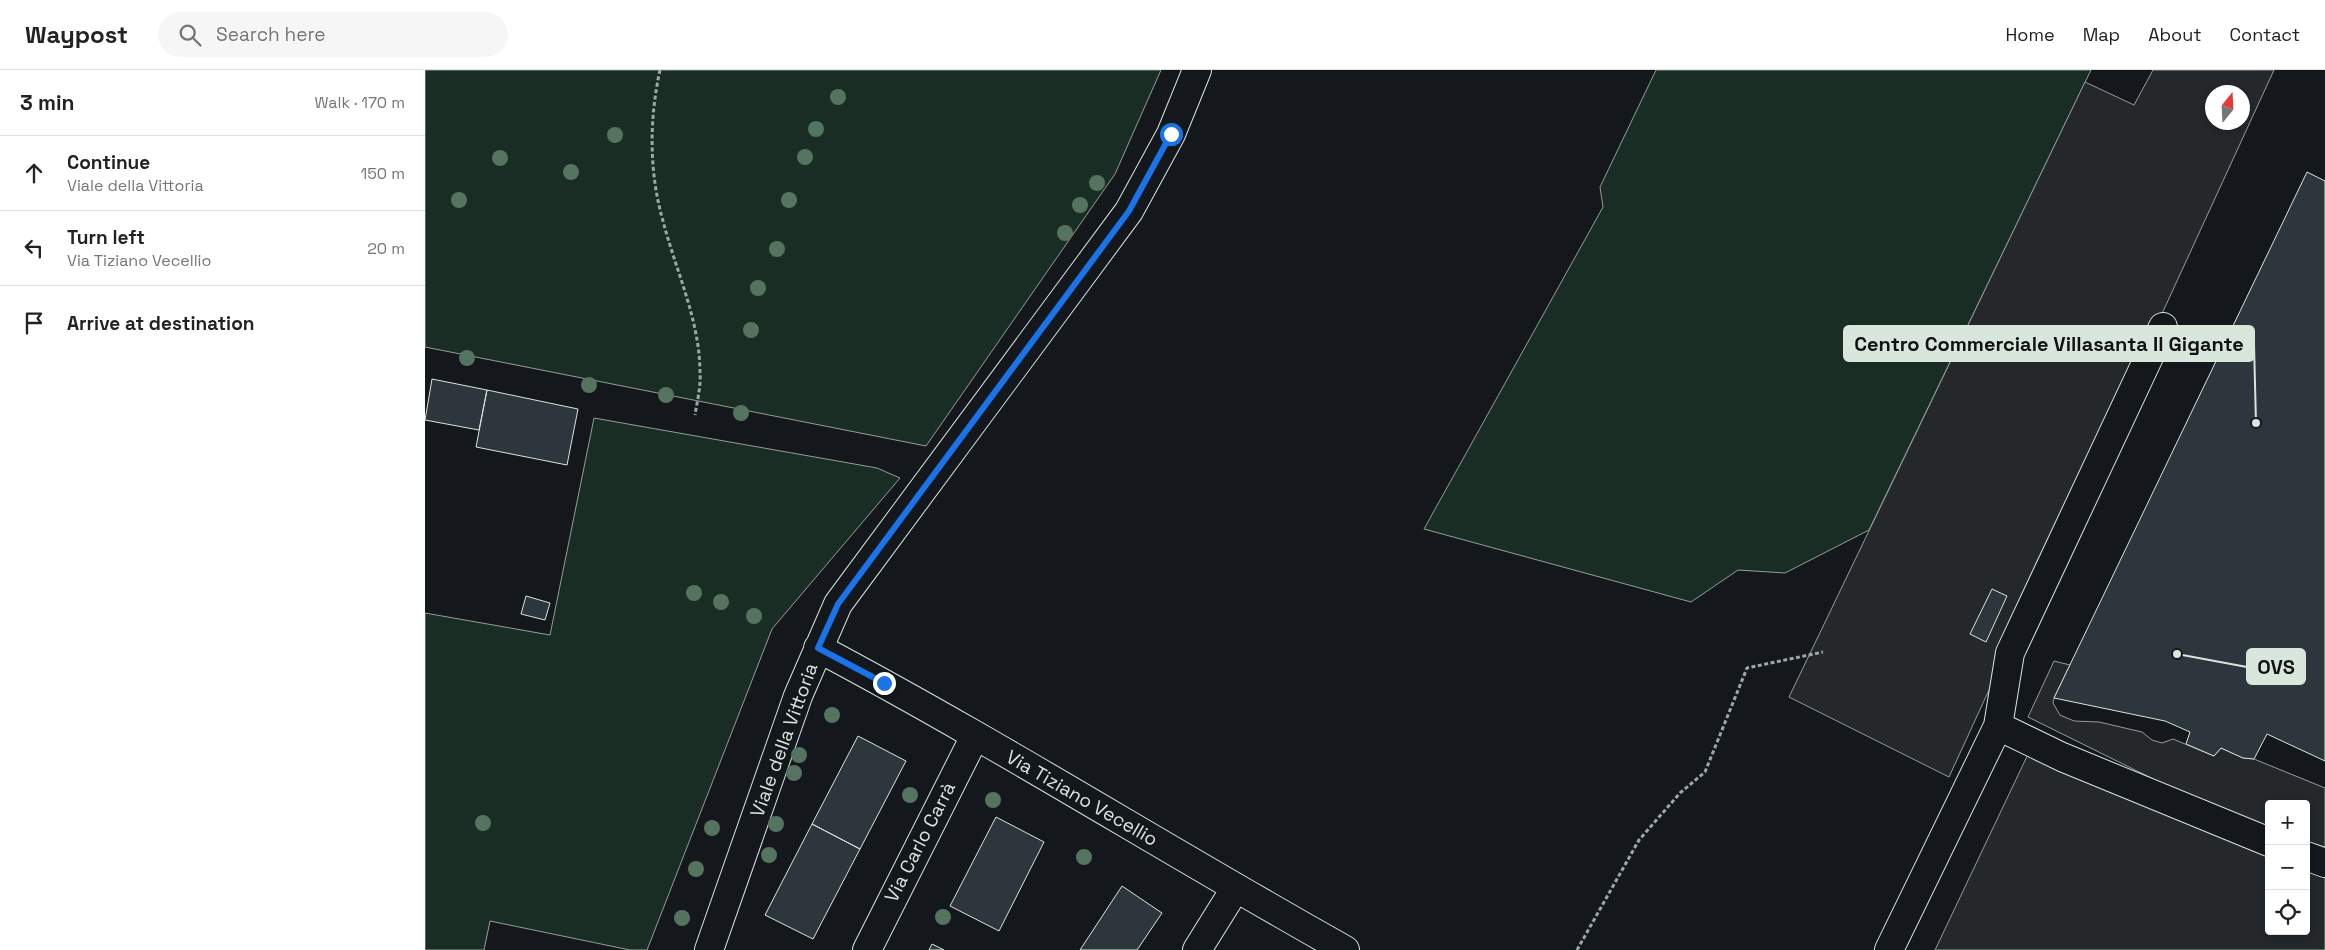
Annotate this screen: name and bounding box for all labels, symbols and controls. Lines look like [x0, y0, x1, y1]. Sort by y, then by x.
search box [158, 12, 508, 57]
text: Waypost [25, 19, 128, 50]
icon: search [176, 21, 204, 49]
text: Search here [216, 22, 326, 47]
text: Home [2006, 23, 2055, 46]
text: Map [2083, 23, 2120, 46]
text: About [2148, 23, 2202, 46]
text: Contact [2230, 23, 2300, 46]
north arrow [2205, 85, 2250, 130]
text: 3 min [20, 89, 75, 116]
text: Walk · 170 m [315, 92, 405, 113]
route start [1160, 123, 1183, 146]
text: Continue [67, 150, 150, 175]
icon: ahead [20, 159, 48, 187]
text: 150 m [361, 163, 405, 184]
text: Viale della Vittoria [67, 175, 204, 196]
text: Turn left [67, 225, 145, 250]
icon: left [20, 234, 48, 262]
text: 20 m [367, 238, 405, 259]
text: Via Tiziano Vecellio [67, 250, 211, 271]
icon: arrive [20, 309, 48, 337]
text: Arrive at destination [67, 311, 255, 336]
callout: Centro Commerciale Villasanta Il Gigante [1844, 326, 2254, 361]
text: Centro Commerciale Villasanta Il Gigante [1854, 331, 2244, 357]
callout: OVS [2247, 649, 2305, 684]
text: OVS [2257, 654, 2295, 680]
street label: Viale della Vittoria [745, 659, 824, 821]
route end [873, 672, 896, 695]
street label: Via Tiziano Vecellio [1001, 744, 1163, 852]
street label: Via Carlo Carrà [879, 778, 961, 906]
map controls [2265, 800, 2310, 935]
button: + [2265, 800, 2310, 845]
button: − [2265, 845, 2310, 890]
button: locate [2265, 890, 2310, 935]

